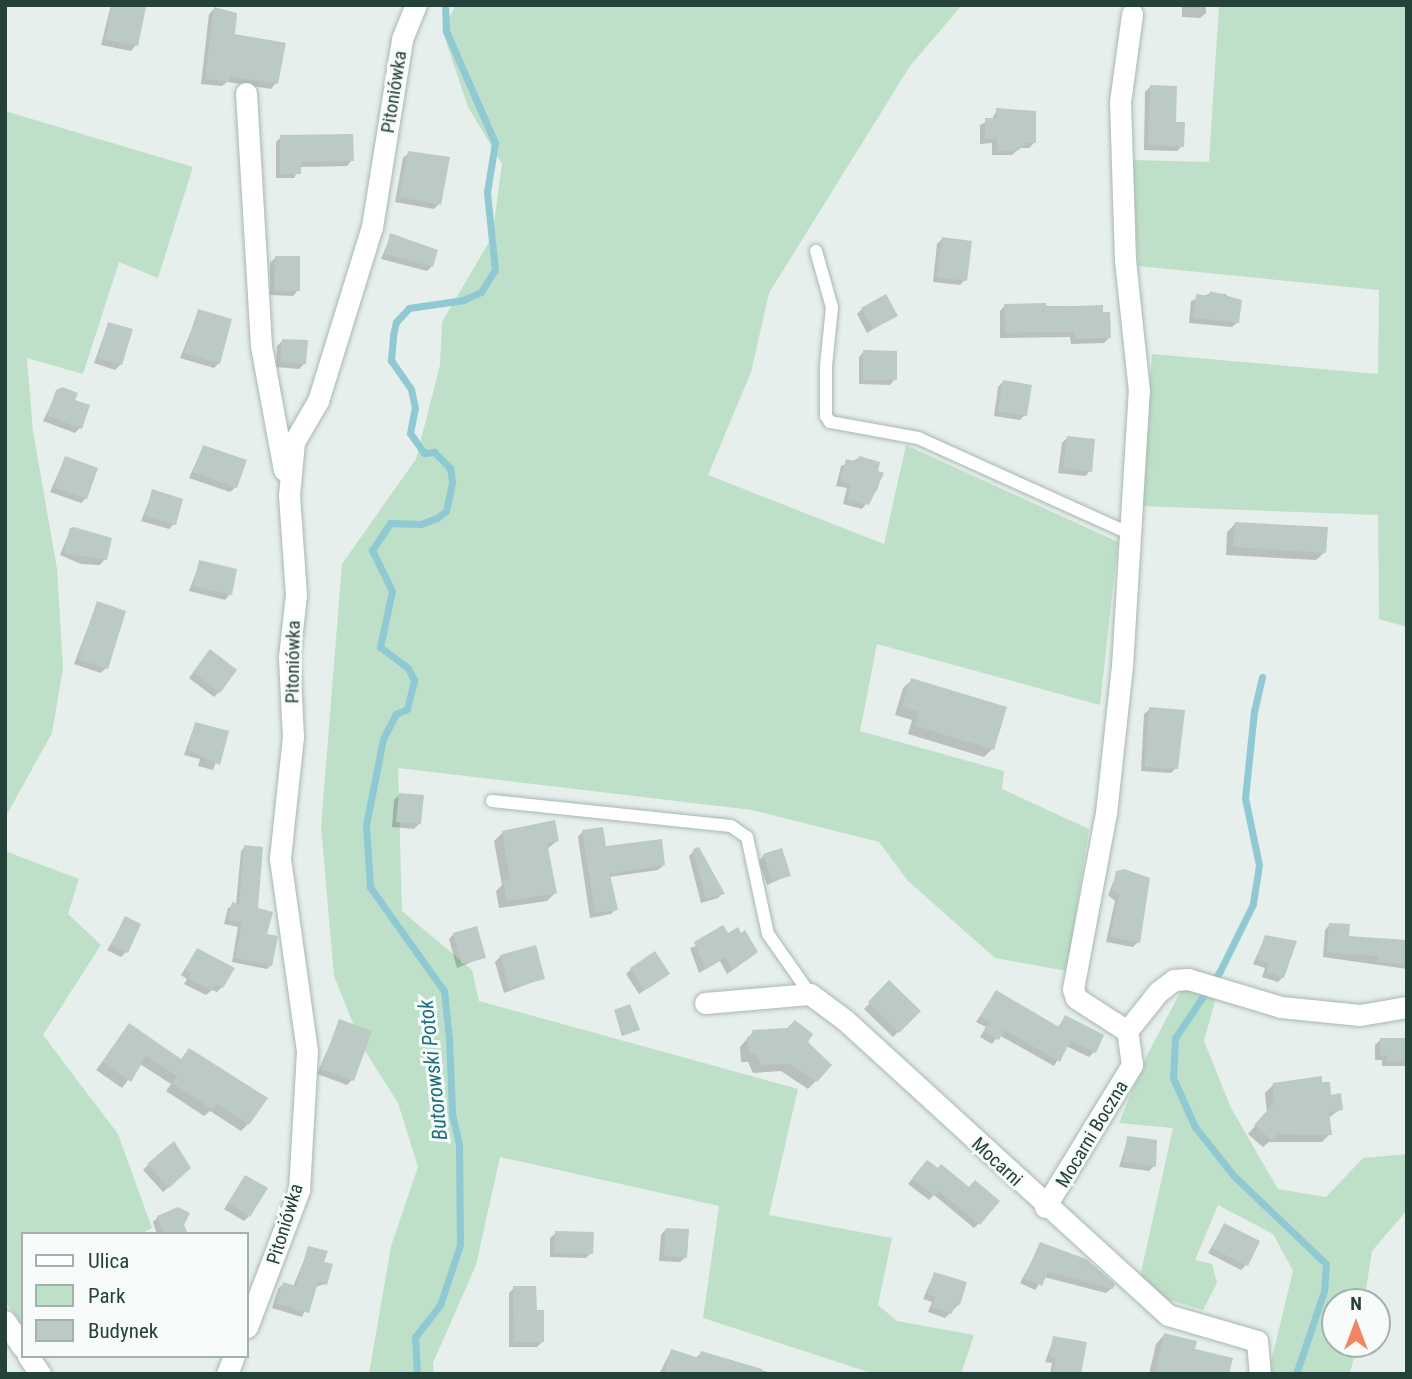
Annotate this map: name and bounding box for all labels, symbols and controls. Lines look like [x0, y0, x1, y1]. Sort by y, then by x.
street label: Pitoniówka [376, 49, 412, 135]
street label: Pitoniówka [281, 620, 305, 704]
water label: Butorowski Potok [413, 999, 453, 1141]
street label: Mocarni Boczna [1051, 1076, 1133, 1192]
street label: Mocarni [967, 1133, 1027, 1191]
street label: Pitoniówka [262, 1181, 308, 1267]
legend [21, 1232, 248, 1358]
text: Ulica [88, 1249, 129, 1273]
text: Park [88, 1284, 125, 1308]
north arrow [1321, 1288, 1391, 1358]
text: N [1350, 1292, 1362, 1315]
text: Budynek [88, 1319, 158, 1343]

